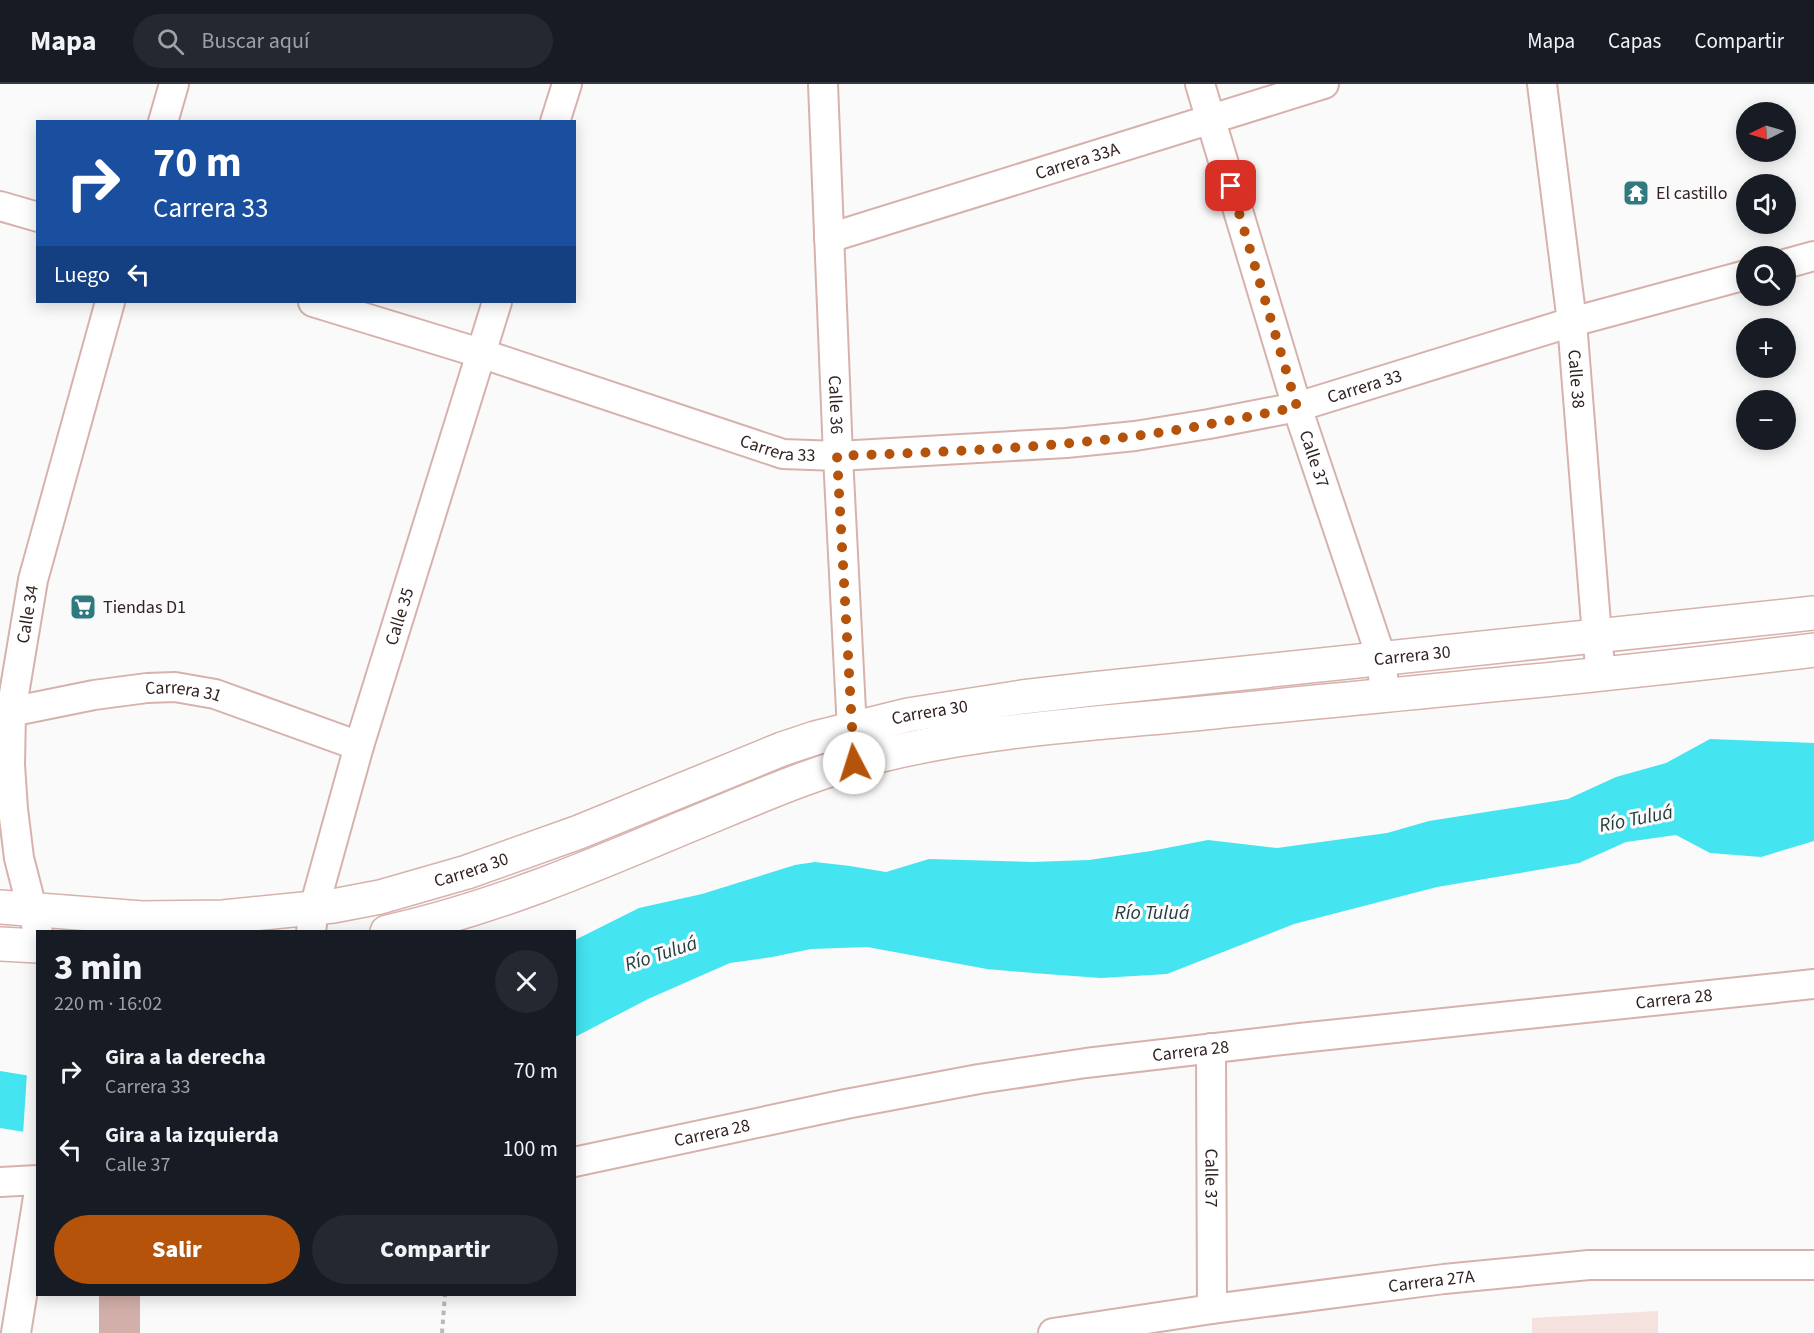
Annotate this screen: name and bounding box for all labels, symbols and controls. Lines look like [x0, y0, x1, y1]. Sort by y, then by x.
search box [133, 14, 553, 68]
text: Mapa [30, 21, 97, 61]
icon: search [154, 25, 187, 58]
text: Buscar aquí [202, 25, 309, 57]
text: Mapa [1527, 26, 1575, 56]
text: Capas [1608, 26, 1661, 56]
text: Compartir [1694, 26, 1784, 56]
north arrow [1736, 102, 1796, 162]
map controls [1736, 102, 1796, 450]
text: 70 m [153, 133, 242, 193]
street label: Carrera 33A [1032, 136, 1123, 186]
icon: right [54, 144, 132, 222]
pin [1205, 160, 1256, 211]
icon: arrive [1214, 169, 1247, 202]
button: sound [1736, 174, 1796, 234]
temple icon: El castillo [1621, 178, 1651, 208]
place label: El castillo [1656, 181, 1727, 206]
text: Carrera 33 [153, 189, 268, 228]
button: search [1736, 246, 1796, 306]
icon: left [122, 258, 155, 291]
text: Luego [54, 259, 110, 291]
button: + [1736, 318, 1796, 378]
street label: Calle 38 [1562, 349, 1591, 409]
street label: Carrera 33 [1324, 363, 1405, 409]
street label: Calle 36 [822, 375, 850, 435]
button: − [1736, 390, 1796, 450]
street label: Calle 37 [1293, 427, 1336, 491]
street label: Carrera 33 [737, 428, 816, 468]
street label: Calle 34 [10, 583, 44, 645]
street label: Calle 35 [379, 585, 420, 648]
supermarket icon: Tiendas D1 [68, 592, 98, 622]
place label: Tiendas D1 [103, 595, 186, 620]
street label: Carrera 30 [1373, 639, 1452, 672]
street label: Carrera 31 [145, 674, 225, 708]
street label: Carrera 30 [889, 693, 970, 731]
position arrow [822, 731, 886, 795]
water label: Río Tuluá [1597, 798, 1676, 840]
street label: Carrera 30 [431, 846, 512, 893]
water label: Río Tuluá [1115, 899, 1190, 927]
water label: Río Tuluá [621, 929, 701, 979]
text: 3 min [54, 942, 142, 993]
button: close [495, 950, 558, 1013]
street label: Carrera 28 [1634, 982, 1714, 1015]
text: 220 m · 16:02 [54, 990, 162, 1018]
street label: Carrera 28 [1151, 1034, 1230, 1068]
text: Gira a la derecha [105, 1041, 266, 1073]
icon: right [54, 1055, 87, 1088]
text: 70 m [513, 1055, 558, 1087]
text: Carrera 33 [105, 1073, 191, 1101]
street label: Carrera 28 [672, 1112, 752, 1153]
text: Gira a la izquierda [105, 1119, 279, 1151]
icon: left [54, 1133, 87, 1166]
text: 100 m [503, 1133, 558, 1165]
street label: Calle 37 [1199, 1148, 1224, 1208]
text: Calle 37 [105, 1151, 171, 1179]
button: Salir [54, 1215, 300, 1284]
button: Compartir [312, 1215, 558, 1284]
street label: Carrera 27A [1387, 1264, 1476, 1299]

